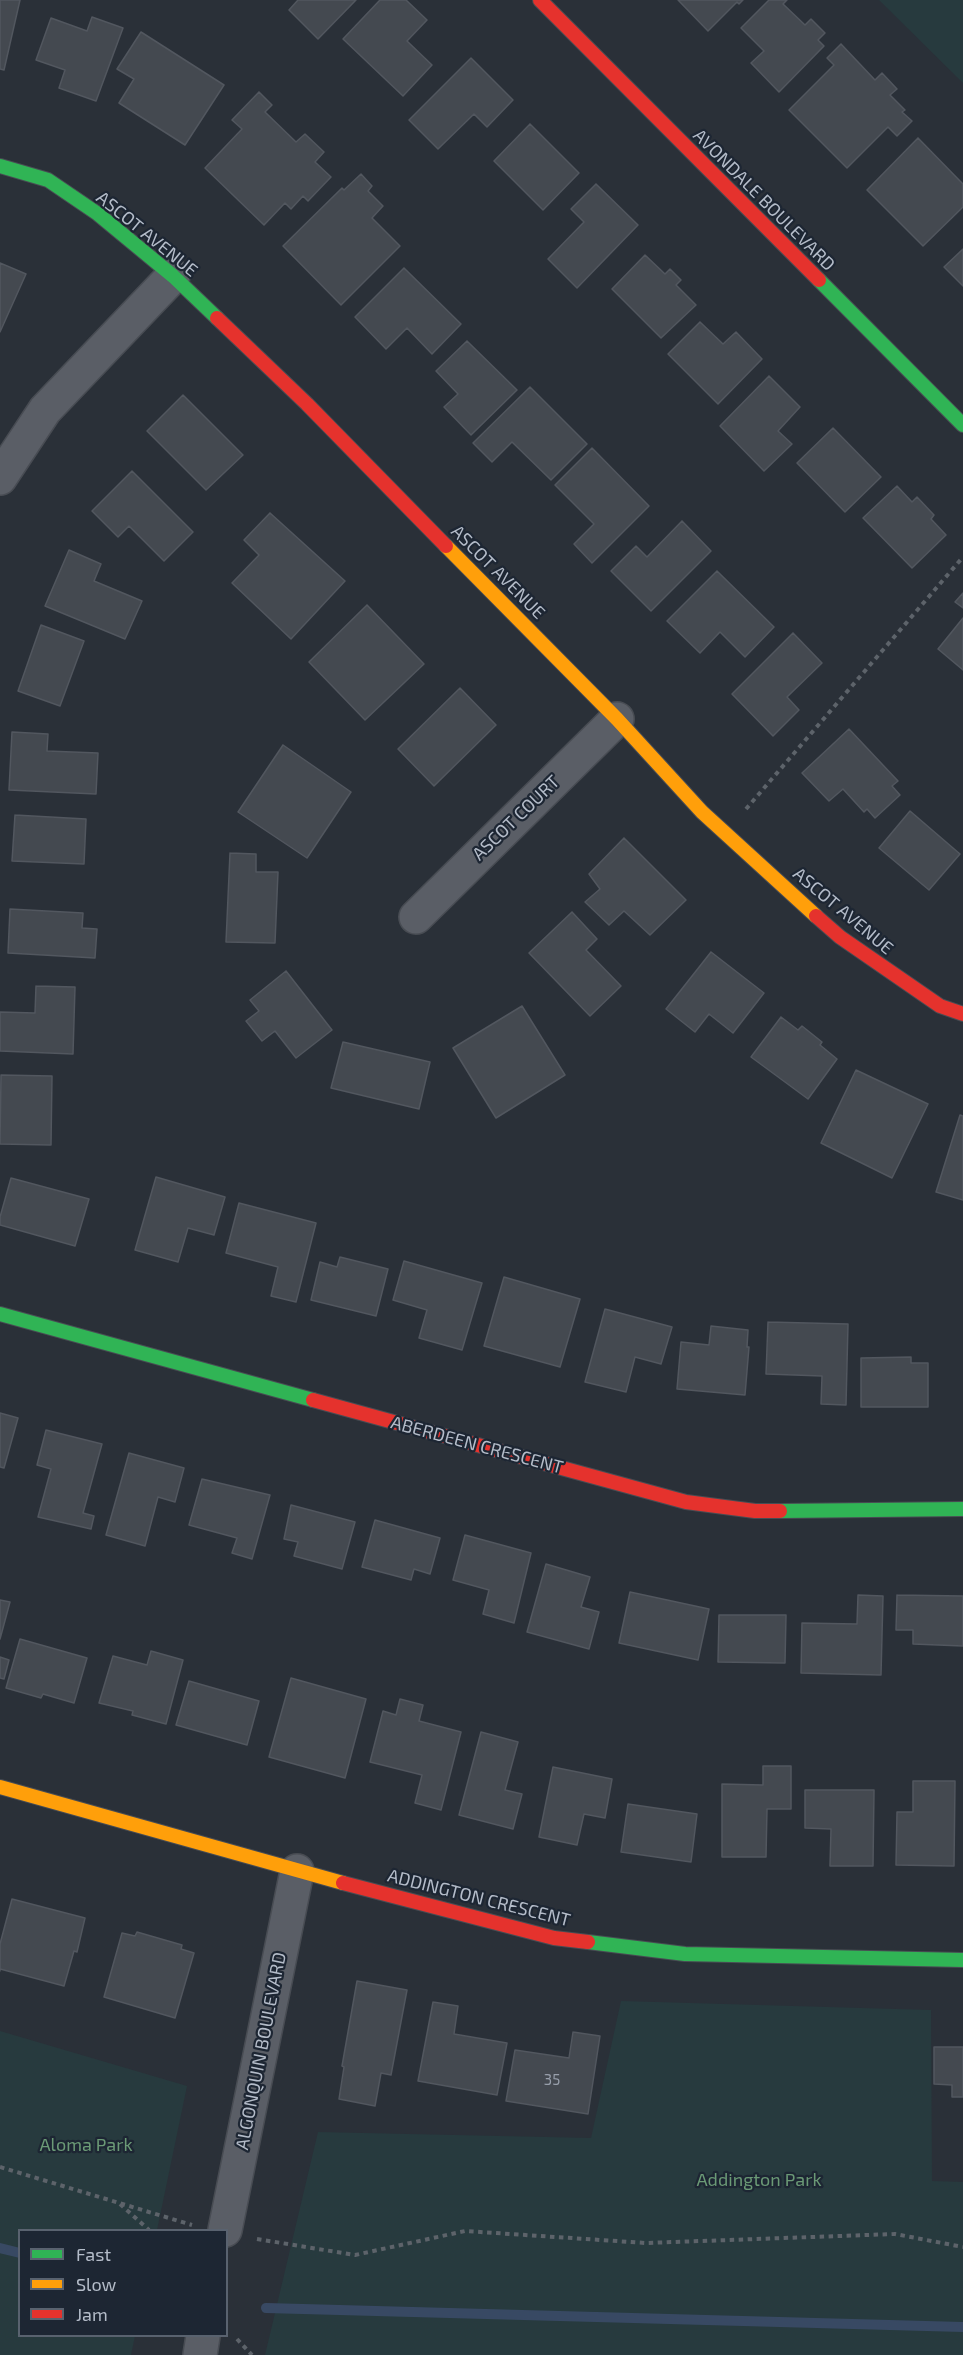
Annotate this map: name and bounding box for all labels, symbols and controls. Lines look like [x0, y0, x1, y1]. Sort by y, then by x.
street label: AVONDALE BOULEVARD [689, 125, 839, 275]
street label: ASCOT AVENUE [92, 187, 202, 281]
street label: ASCOT AVENUE [447, 521, 549, 623]
street label: ASCOT COURT [468, 771, 564, 865]
street label: ASCOT AVENUE [789, 863, 897, 959]
street label: ABERDEEN CRESCENT [389, 1412, 565, 1478]
street label: ADDINGTON CRESCENT [385, 1865, 573, 1931]
street label: ALGONQUIN BOULEVARD [231, 1950, 291, 2152]
house number: 35 [544, 2071, 560, 2089]
park label: Aloma Park [39, 2134, 133, 2156]
park label: Addington Park [696, 2169, 822, 2191]
legend [18, 2229, 228, 2337]
text: Fast [76, 2243, 111, 2265]
text: Slow [76, 2273, 116, 2295]
text: Jam [76, 2303, 108, 2325]

